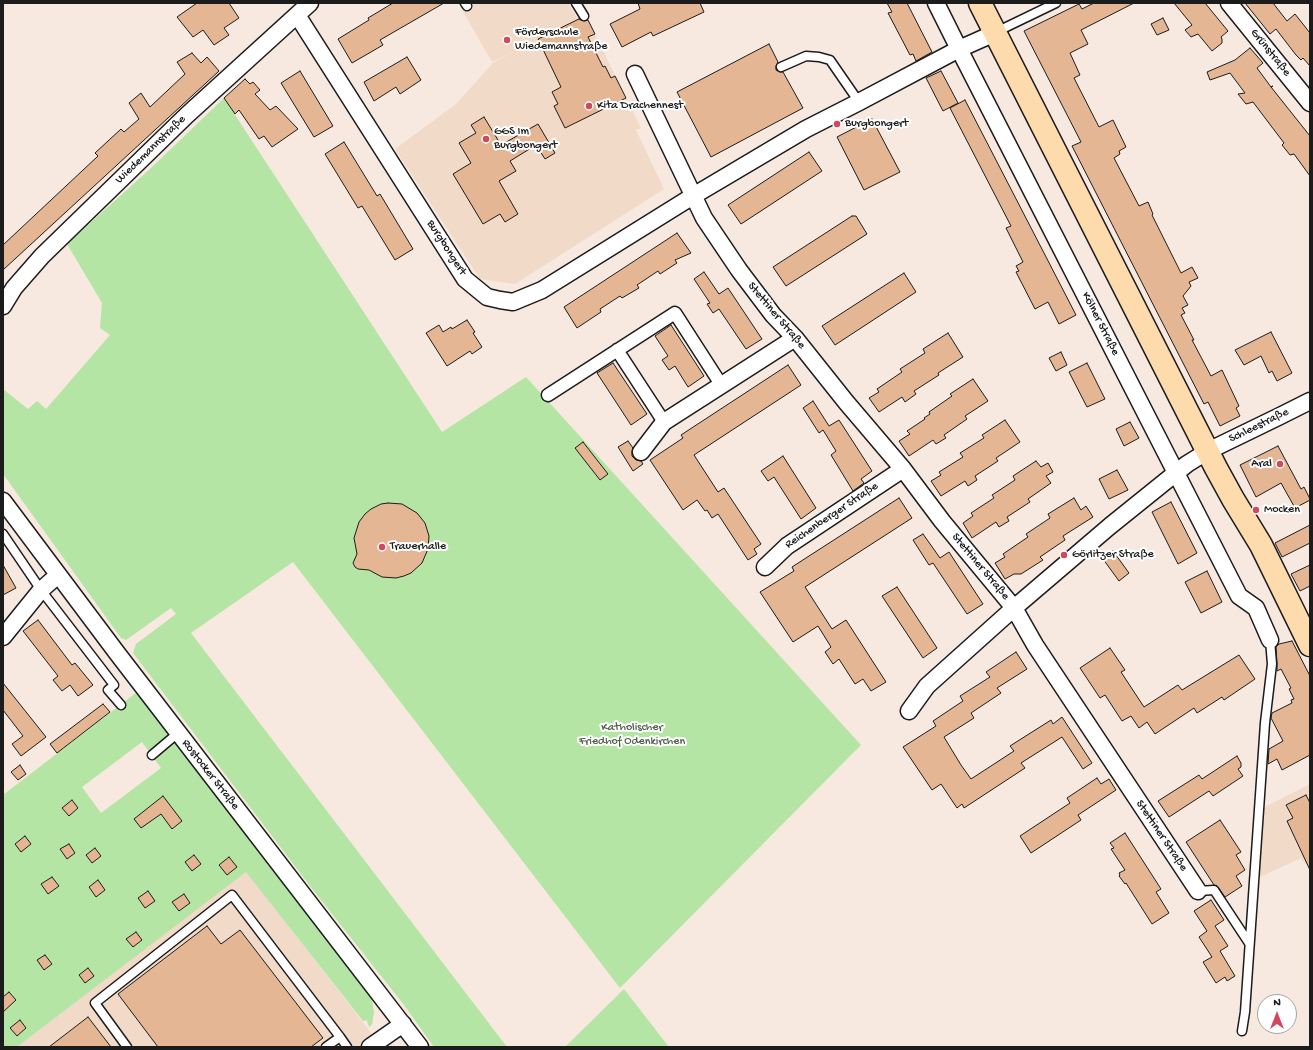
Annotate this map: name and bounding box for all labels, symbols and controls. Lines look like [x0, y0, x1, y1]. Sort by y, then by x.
place label: Förderschule Wiedemannstraße [515, 26, 608, 54]
street label: Grünstraße [1247, 26, 1293, 80]
marker: Förderschule Wiedemannstraße [502, 35, 512, 45]
place label: Kita Drachennest [597, 99, 683, 113]
marker: Kita Drachennest [584, 101, 594, 111]
street label: Wiedemannstraße [113, 113, 189, 187]
place label: Burgbongert [845, 117, 908, 131]
marker: Burgbongert [832, 119, 842, 129]
place label: GGS Im Burgbongert [494, 125, 557, 153]
marker: GGS Im Burgbongert [481, 134, 491, 144]
street label: Burgbongert [423, 218, 469, 278]
street label: Stettiner Straße [744, 280, 808, 352]
street label: Kölner Straße [1078, 290, 1122, 358]
street label: Schleestraße [1227, 405, 1291, 447]
place label: Aral [1251, 457, 1272, 471]
marker: Aral [1275, 459, 1285, 469]
street label: Reichenberger Straße [783, 479, 881, 553]
place label: Mocken [1264, 503, 1300, 517]
marker: Mocken [1251, 505, 1261, 515]
street label: Stettiner Straße [948, 531, 1012, 603]
place label: Trauerhalle [390, 540, 446, 554]
marker: Trauerhalle [377, 542, 387, 552]
place label: Görlitzer Straße [1072, 548, 1154, 562]
marker: Görlitzer Straße [1059, 550, 1069, 560]
park label: Katholischer Friedhof Odenkirchen [579, 721, 685, 749]
street label: Rostocker Straße [178, 737, 242, 813]
street label: Stettiner Straße [1132, 798, 1190, 874]
north arrow [1257, 994, 1297, 1034]
text: N [1273, 997, 1281, 1009]

